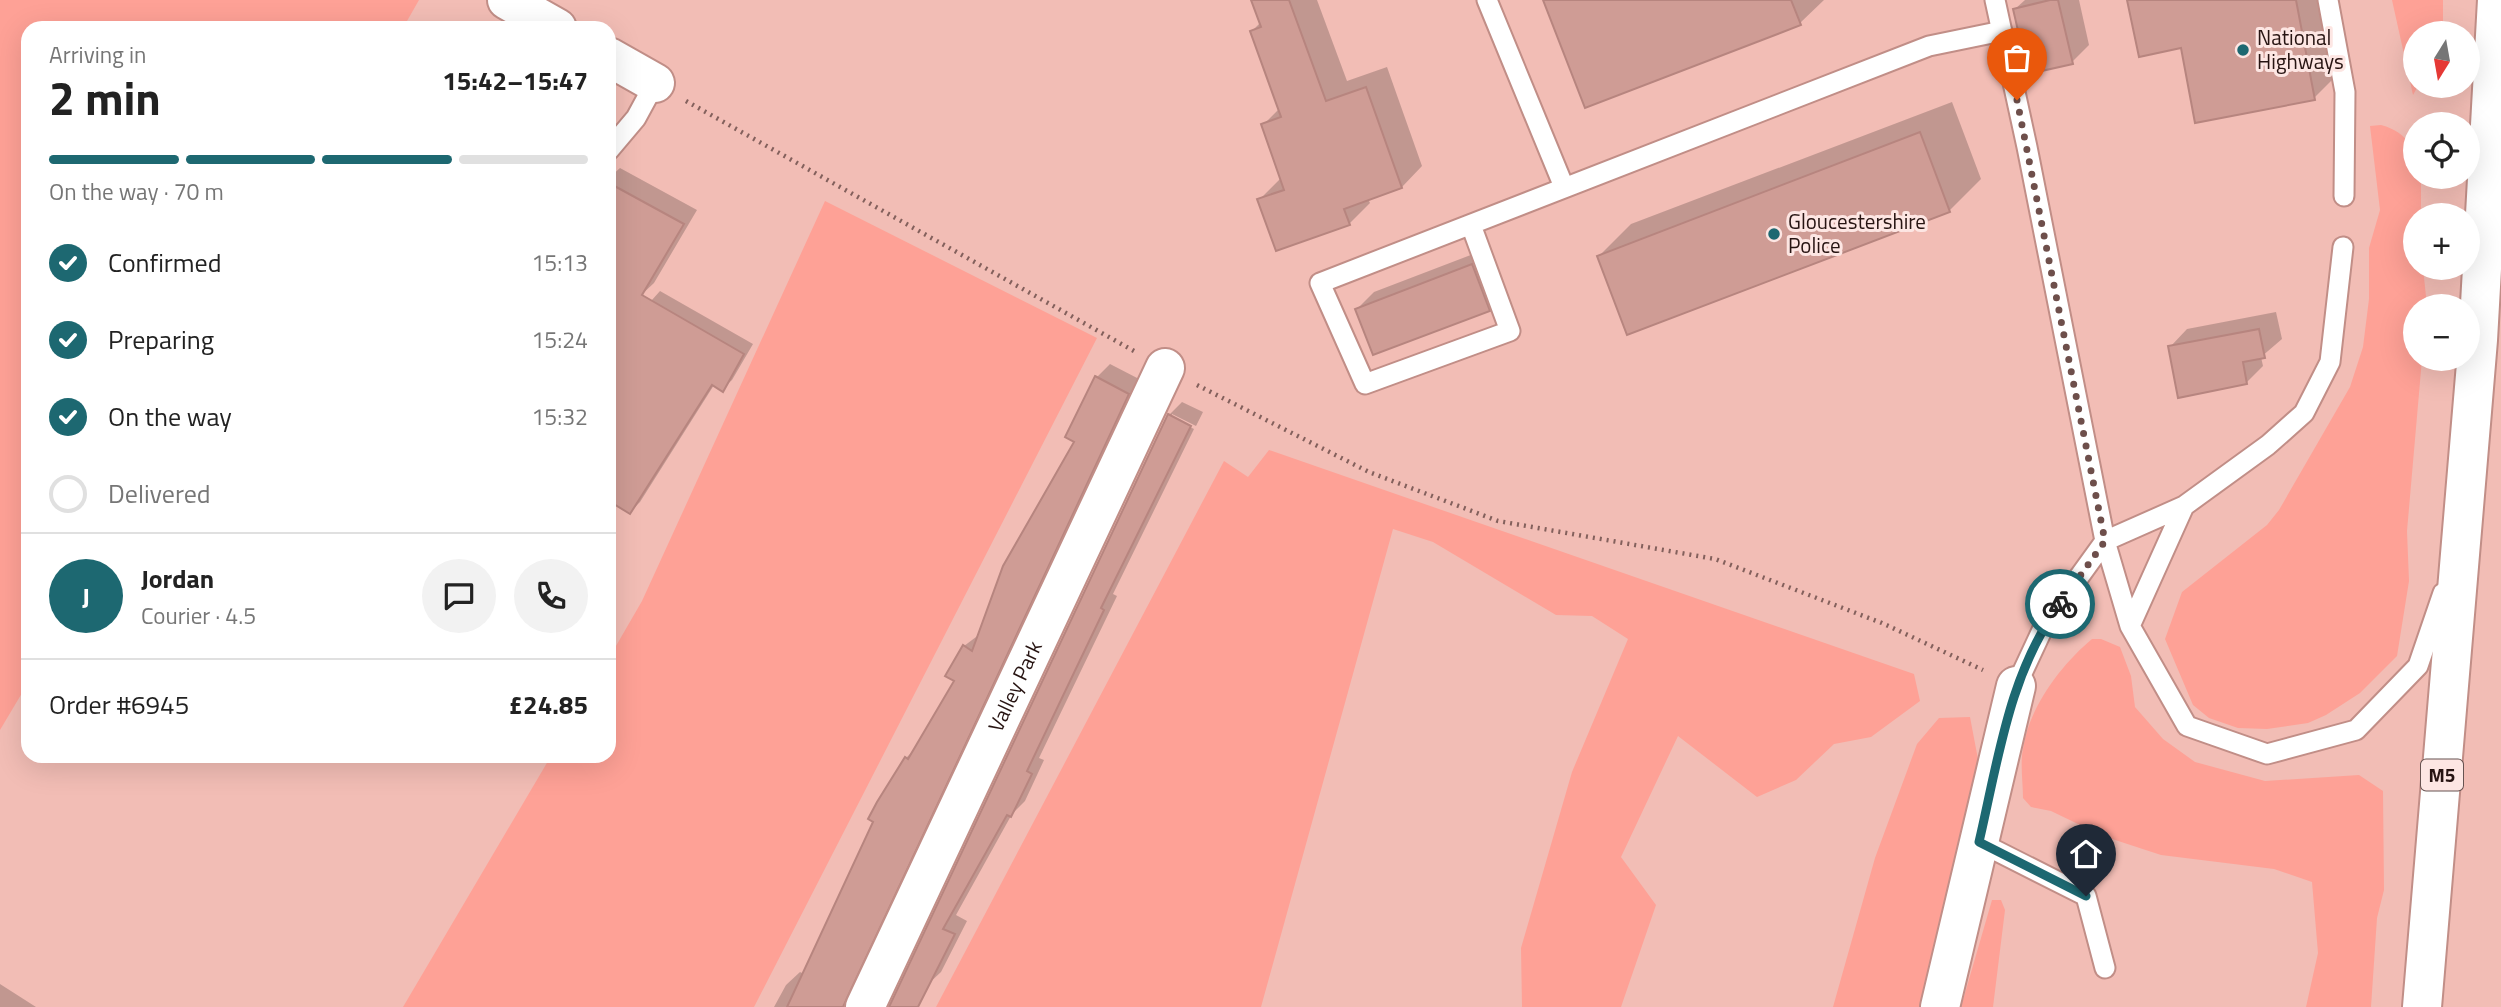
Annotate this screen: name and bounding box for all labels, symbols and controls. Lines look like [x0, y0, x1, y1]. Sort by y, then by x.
place label: National Highways [2257, 21, 2344, 77]
north arrow [2403, 21, 2480, 98]
map controls [2403, 21, 2480, 371]
pin [1987, 28, 2047, 100]
text: Arriving in [49, 37, 146, 72]
icon: bag [1998, 39, 2036, 77]
marker: National Highways [2235, 42, 2251, 58]
text: 15:42–15:47 [442, 61, 588, 100]
text: 2 min [49, 63, 161, 133]
button: locate [2403, 112, 2480, 189]
text: On the way · 70 m [49, 174, 224, 209]
button: + [2403, 203, 2480, 280]
place label: Gloucestershire Police [1788, 205, 1926, 261]
marker: Gloucestershire Police [1766, 226, 1782, 242]
text: Confirmed [108, 243, 222, 282]
icon: check [49, 244, 87, 282]
text: 15:13 [531, 245, 588, 280]
button: − [2403, 294, 2480, 371]
text: Preparing [108, 320, 214, 359]
icon: check [49, 321, 87, 359]
text: 15:24 [531, 322, 588, 357]
text: On the way [108, 397, 232, 436]
icon: check [49, 398, 87, 436]
text: 15:32 [531, 399, 588, 434]
text: Delivered [108, 474, 211, 513]
text: Jordan [141, 559, 214, 598]
button: chat [422, 559, 496, 633]
button: phone [514, 559, 588, 633]
courier [2025, 569, 2095, 639]
text: J [82, 577, 90, 616]
icon: bike [2041, 585, 2079, 623]
text: Courier · 4.5 [141, 598, 256, 633]
street label: Valley Park [979, 635, 1050, 737]
text: Order #6945 [49, 685, 189, 724]
text: £24.85 [509, 685, 588, 724]
road number: M5 [2421, 760, 2463, 790]
pin [2056, 824, 2116, 896]
icon: home [2067, 835, 2105, 873]

